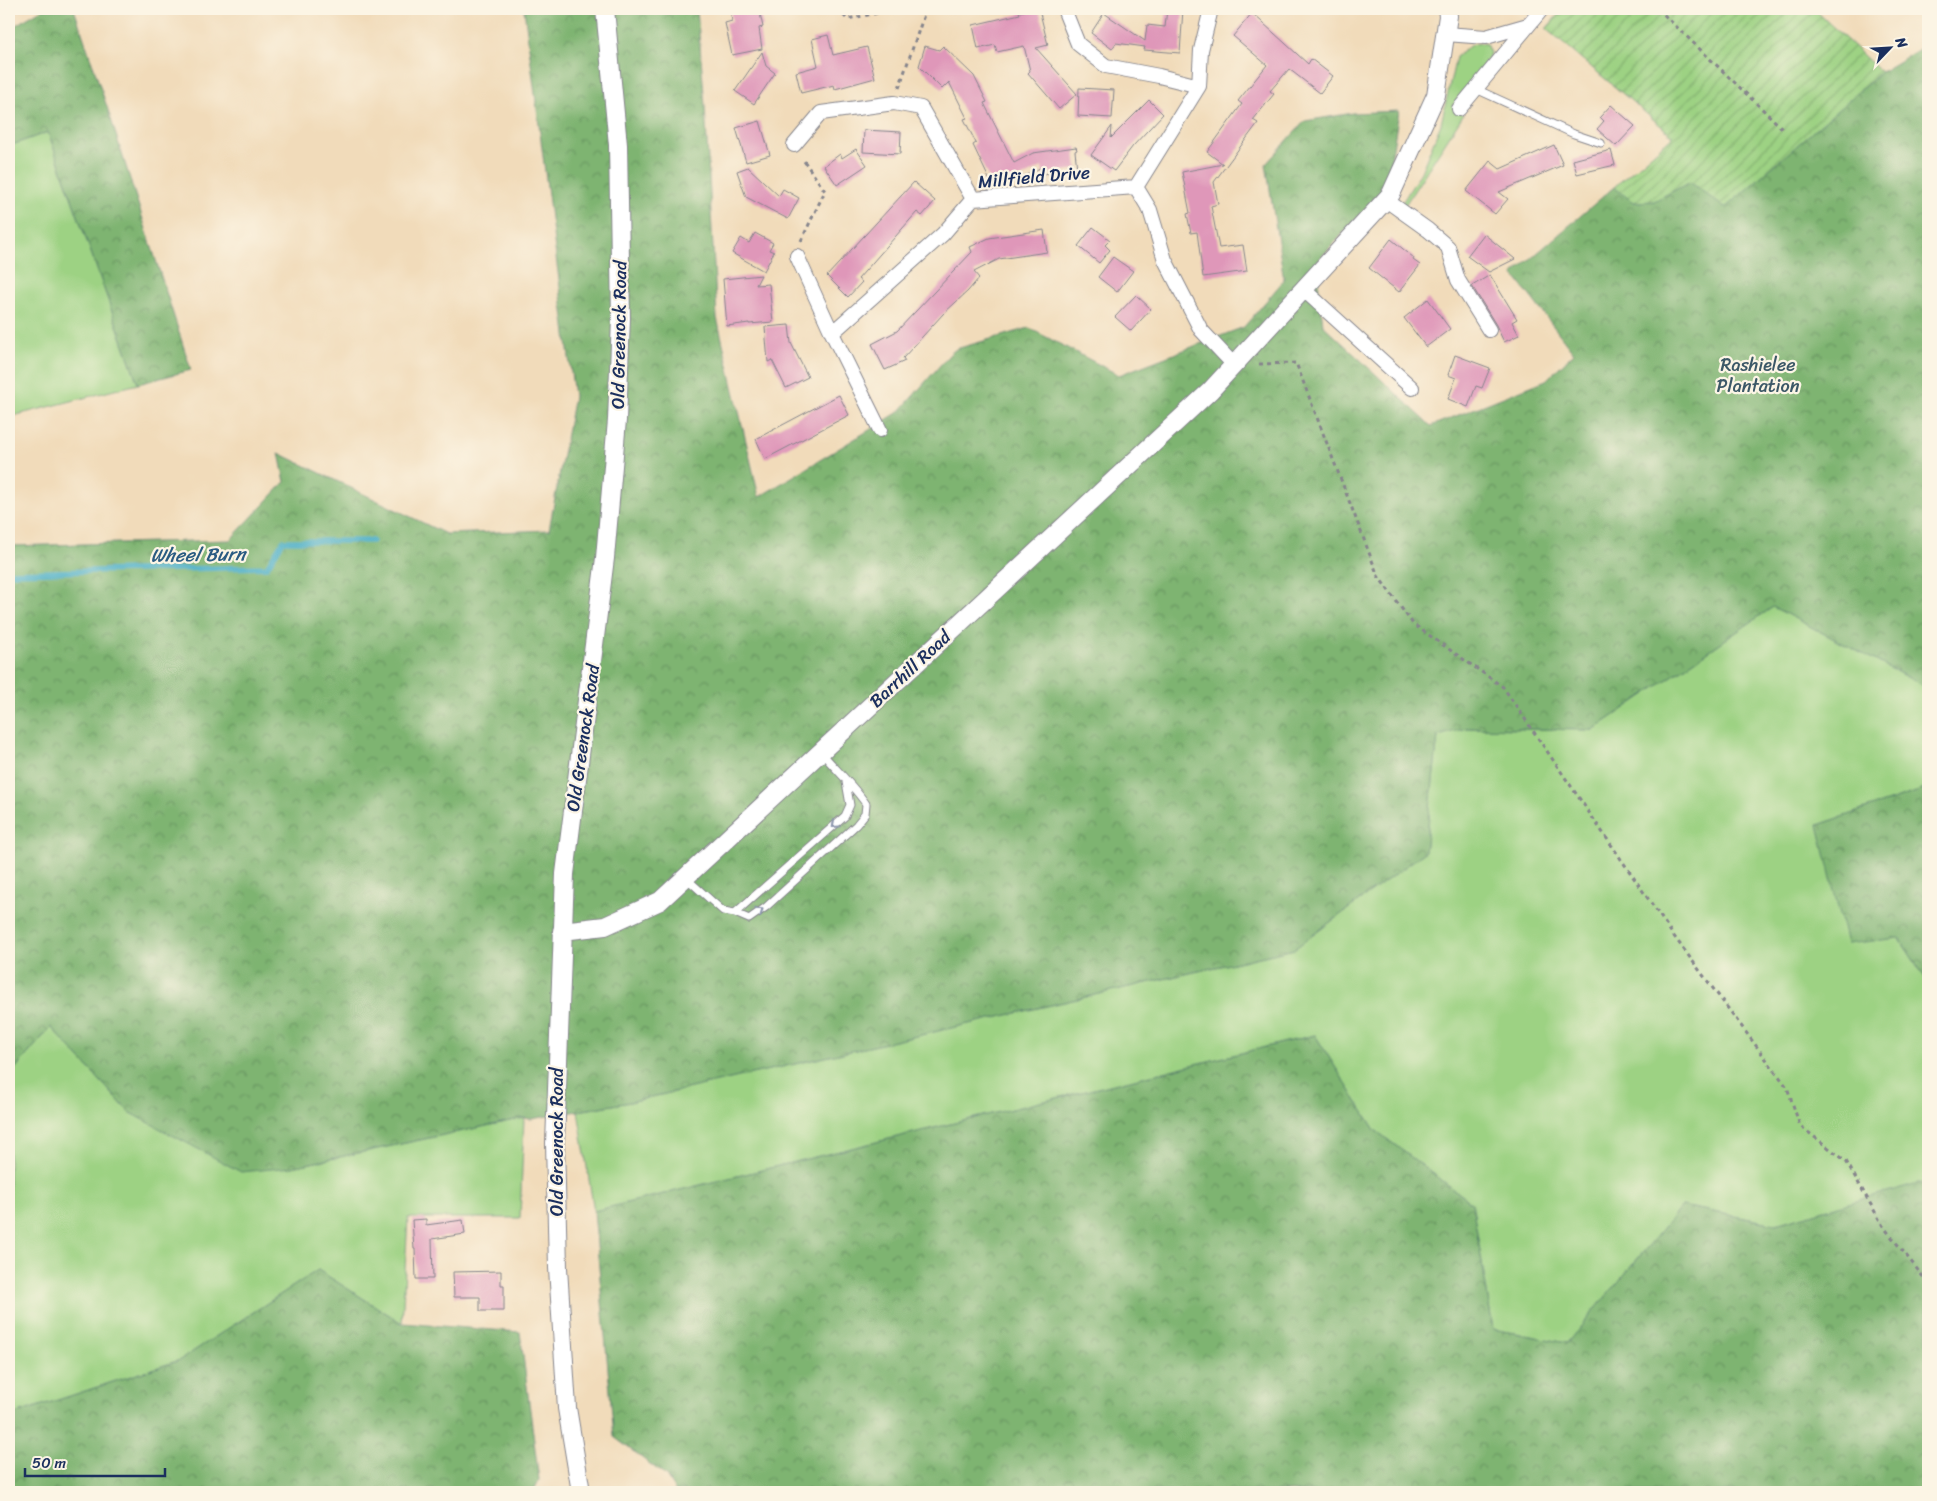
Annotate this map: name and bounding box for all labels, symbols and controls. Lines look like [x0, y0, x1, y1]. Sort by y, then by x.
north arrow [1864, 22, 1914, 72]
text: N [1888, 32, 1915, 53]
street label: Millfield Drive [977, 156, 1091, 198]
street label: Old Greenock Road [602, 259, 636, 410]
park label: Rashielee Plantation [1717, 349, 1800, 402]
water label: Wheel Burn [150, 537, 247, 572]
street label: Barrhill Road [861, 621, 960, 716]
street label: Old Greenock Road [557, 661, 609, 814]
one-way arrow [831, 819, 840, 828]
one-way arrow [755, 908, 764, 917]
street label: Old Greenock Road [541, 1066, 573, 1216]
scale bar [25, 1446, 165, 1478]
text: 50 m [32, 1450, 67, 1476]

